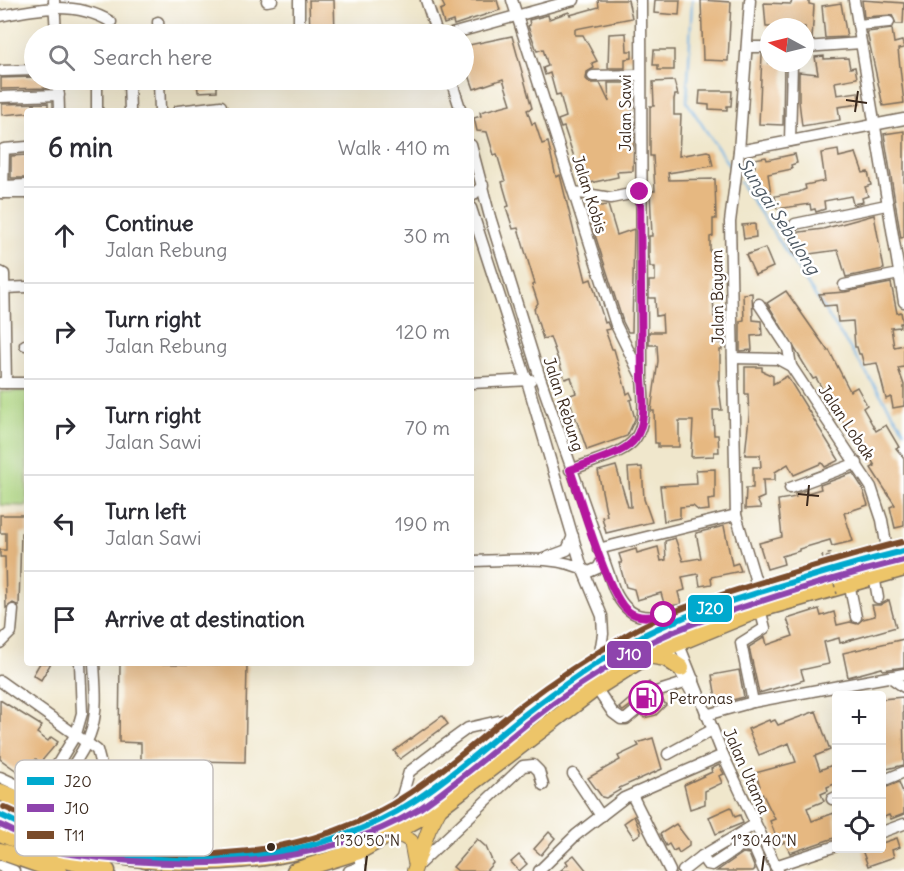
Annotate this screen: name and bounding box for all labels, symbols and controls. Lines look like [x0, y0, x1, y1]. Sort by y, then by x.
north arrow [760, 18, 814, 72]
search box [24, 24, 474, 90]
icon: search [45, 41, 78, 74]
text: Search here [93, 43, 212, 71]
street label: Jalan Sawi [615, 74, 635, 152]
text: 6 min [48, 131, 113, 164]
text: Walk · 410 m [338, 135, 450, 160]
street label: Jalan Kobis [568, 152, 612, 236]
water label: Sungai Sebulong [733, 153, 826, 280]
route end [626, 178, 652, 204]
text: Continue [105, 209, 194, 237]
icon: ahead [48, 219, 81, 252]
text: 30 m [403, 223, 450, 248]
text: Jalan Rebung [105, 237, 227, 262]
street label: Jalan Bayam [706, 249, 728, 345]
text: Turn right [105, 305, 201, 333]
icon: right [48, 315, 81, 348]
text: 120 m [396, 319, 450, 344]
text: Jalan Rebung [105, 333, 227, 358]
street label: Jalan Rebung [539, 354, 589, 454]
street label: Jalan Lobak [814, 380, 880, 464]
text: Turn right [105, 401, 201, 429]
icon: right [48, 411, 81, 444]
text: 70 m [405, 415, 450, 440]
text: Jalan Sawi [105, 429, 202, 454]
text: Turn left [105, 497, 186, 525]
icon: left [48, 507, 81, 540]
text: 190 m [395, 511, 450, 536]
text: Jalan Sawi [105, 525, 202, 550]
line badge: J20 [687, 594, 733, 623]
text: J20 [696, 598, 724, 618]
route start [650, 601, 676, 627]
icon: arrive [48, 603, 81, 636]
text: Arrive at destination [105, 605, 305, 633]
line badge: J10 [606, 640, 652, 669]
text: J10 [616, 644, 642, 664]
fuel station icon: Petronas [628, 680, 664, 716]
place label: Petronas [669, 688, 733, 708]
map controls [832, 691, 886, 853]
button: + [832, 691, 886, 745]
street label: Jalan Utama [719, 725, 775, 817]
button: − [832, 745, 886, 799]
legend [15, 760, 213, 856]
text: J20 [64, 771, 92, 791]
text: J10 [64, 798, 89, 818]
button: locate [832, 799, 886, 853]
text: T11 [64, 825, 85, 845]
text: 1°30'50"N [334, 831, 400, 850]
text: 1°30'40"N [731, 831, 797, 850]
unlabelled marker [265, 841, 277, 853]

